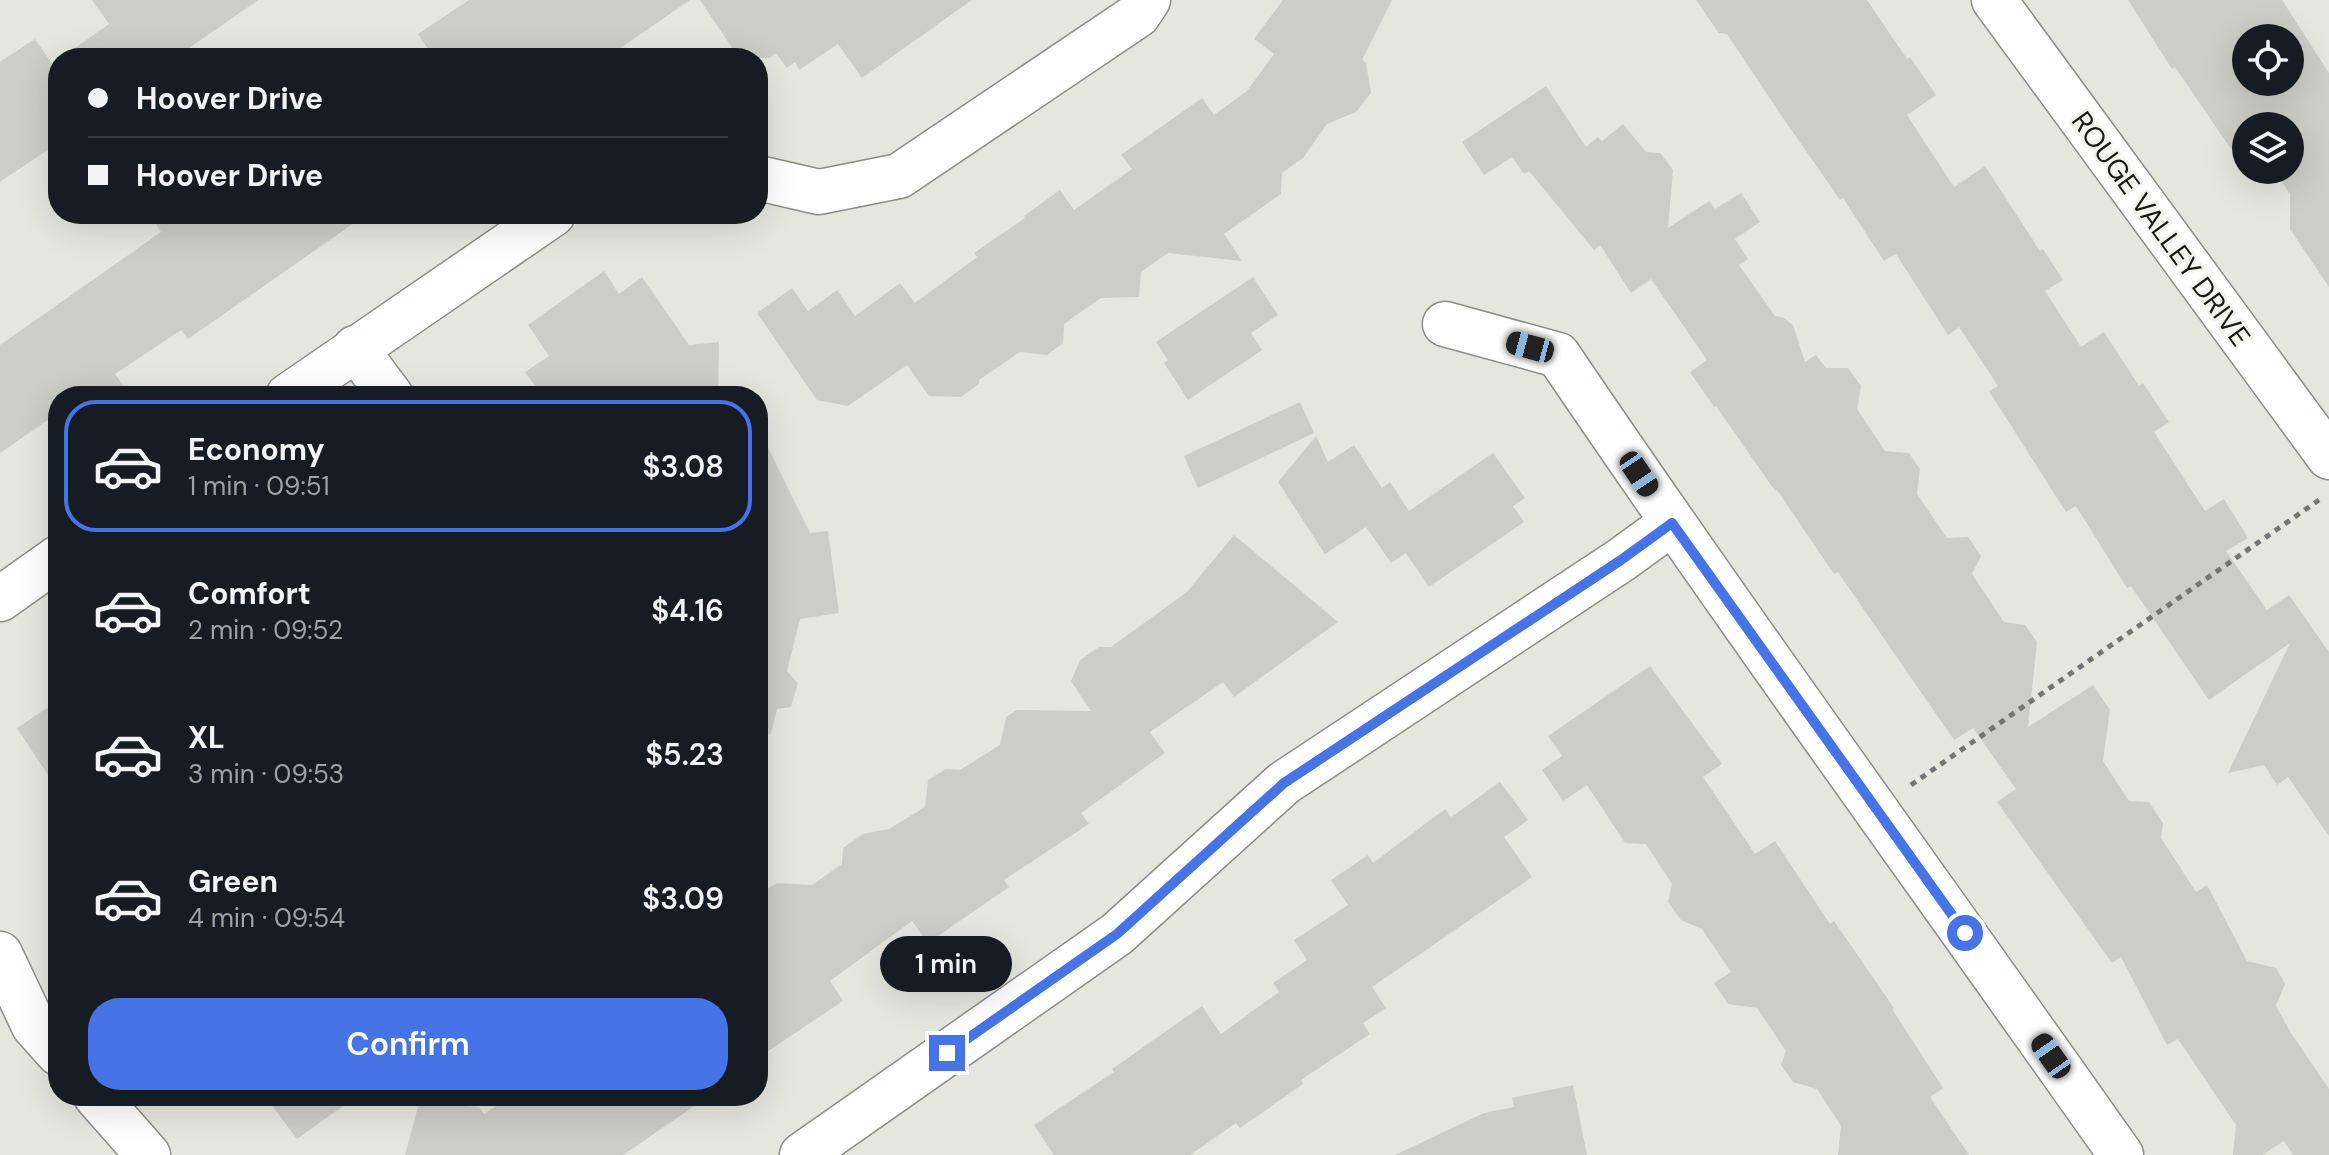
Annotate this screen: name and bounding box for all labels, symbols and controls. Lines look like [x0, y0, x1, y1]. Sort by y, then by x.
map controls [2232, 24, 2304, 184]
button: locate [2232, 24, 2304, 96]
text: Hoover Drive [136, 79, 323, 118]
street label: ROUGE VALLEY DRIVE [2063, 104, 2259, 354]
button: layers [2232, 112, 2304, 184]
text: Hoover Drive [136, 156, 323, 195]
car [1504, 329, 1556, 365]
icon: car [92, 430, 164, 502]
text: Economy [188, 430, 325, 469]
text: $3.08 [643, 447, 724, 486]
car [1616, 447, 1662, 501]
text: 1 min · 09:51 [188, 469, 330, 503]
icon: car [92, 574, 164, 646]
text: Comfort [188, 574, 311, 613]
text: $4.16 [651, 591, 724, 630]
text: 2 min · 09:52 [188, 613, 343, 647]
icon: car [92, 718, 164, 790]
text: XL [188, 718, 225, 757]
text: $5.23 [645, 735, 724, 774]
text: 3 min · 09:53 [188, 757, 344, 791]
icon: car [92, 862, 164, 934]
text: Green [188, 862, 278, 901]
text: $3.09 [642, 879, 724, 918]
text: 4 min · 09:54 [188, 901, 345, 935]
route start [1947, 915, 1983, 951]
callout: 1 min [881, 937, 1013, 993]
text: 1 min [915, 947, 977, 981]
button: Confirm [88, 998, 728, 1090]
car [2027, 1029, 2075, 1083]
route end [929, 1035, 965, 1071]

